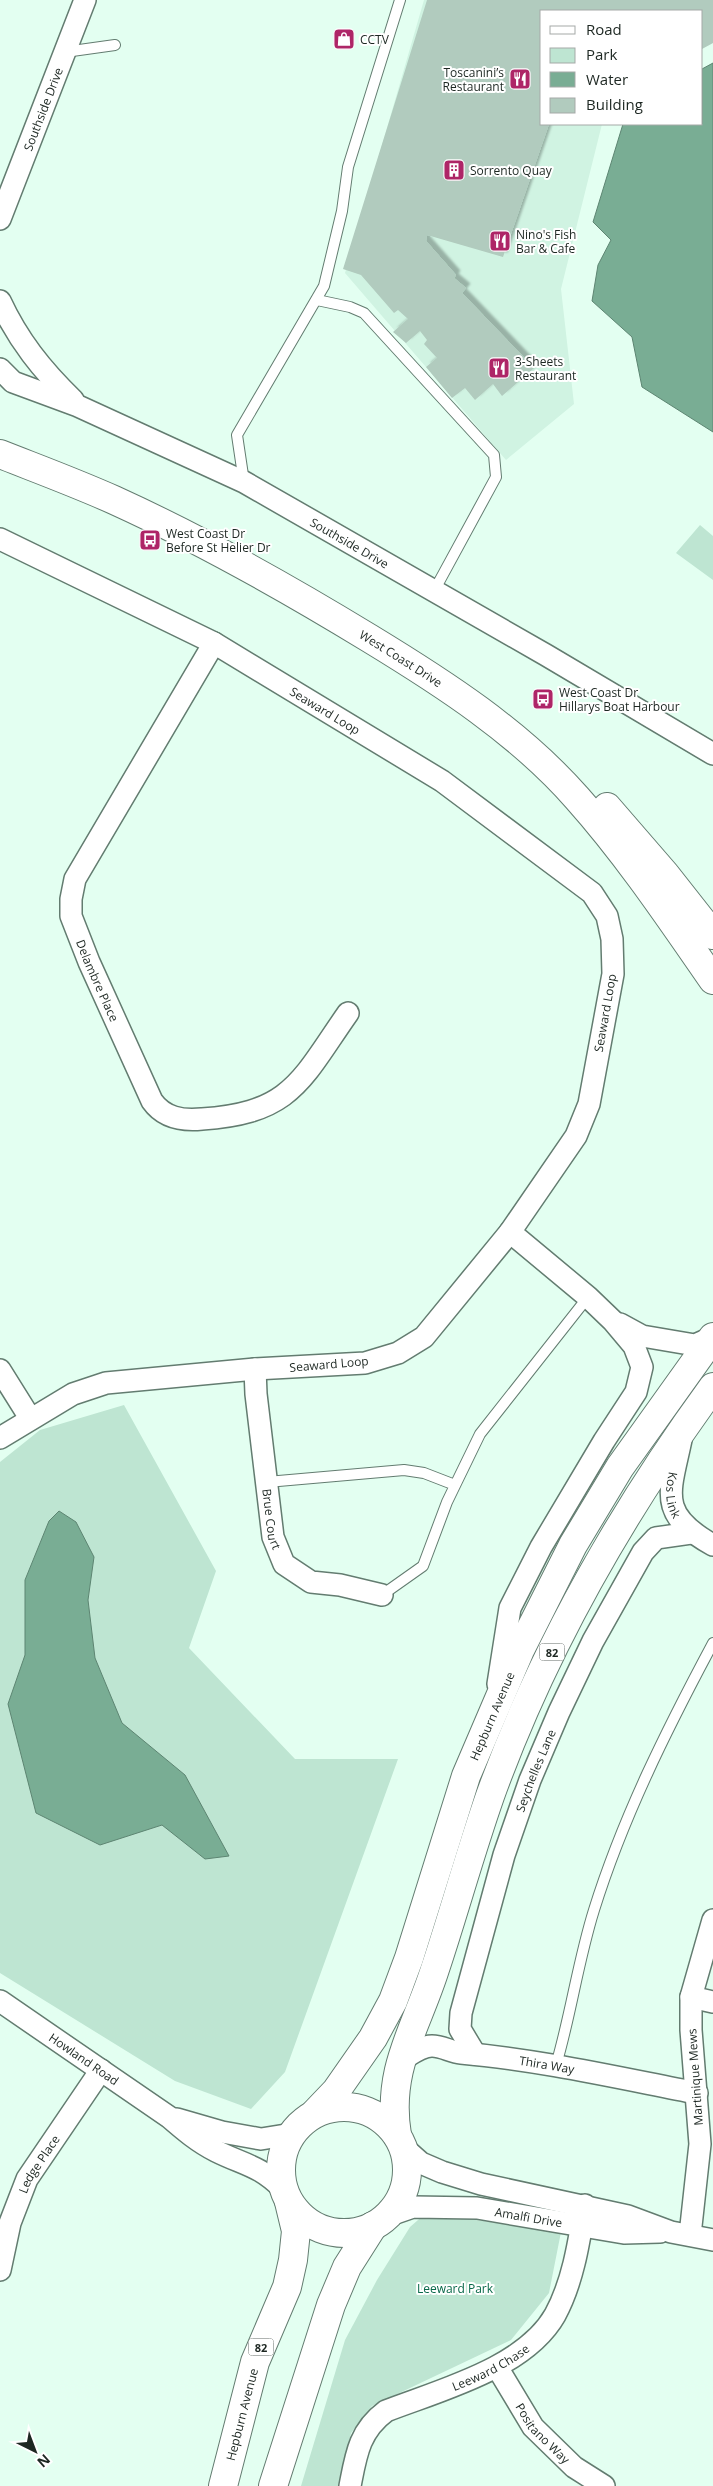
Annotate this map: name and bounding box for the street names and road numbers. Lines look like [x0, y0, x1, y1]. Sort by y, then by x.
street label: Southside Drive [19, 65, 67, 153]
street label: Southside Drive [307, 513, 392, 572]
street label: West Coast Drive [356, 626, 446, 691]
street label: Seaward Loop [287, 683, 364, 738]
street label: Delambre Place [72, 937, 123, 1024]
street label: Seaward Loop [590, 972, 620, 1054]
street label: Seaward Loop [289, 1352, 369, 1376]
street label: Kos Link [663, 1471, 686, 1522]
street label: Brue Court [259, 1488, 286, 1552]
road number: 82 [540, 1644, 564, 1660]
street label: Hepburn Avenue [465, 1669, 518, 1763]
street label: Seychelles Lane [511, 1726, 559, 1814]
street label: Martinique Mews [683, 2028, 707, 2126]
street label: Howland Road [46, 2029, 123, 2089]
street label: Thira Way [518, 2052, 577, 2078]
street label: Ledge Place [14, 2131, 63, 2195]
street label: Amalfi Drive [494, 2203, 564, 2231]
road number: 82 [248, 2338, 274, 2356]
street label: Leeward Chase [449, 2340, 533, 2394]
street label: Hepburn Avenue [221, 2366, 262, 2462]
street label: Positano Way [512, 2400, 575, 2468]

